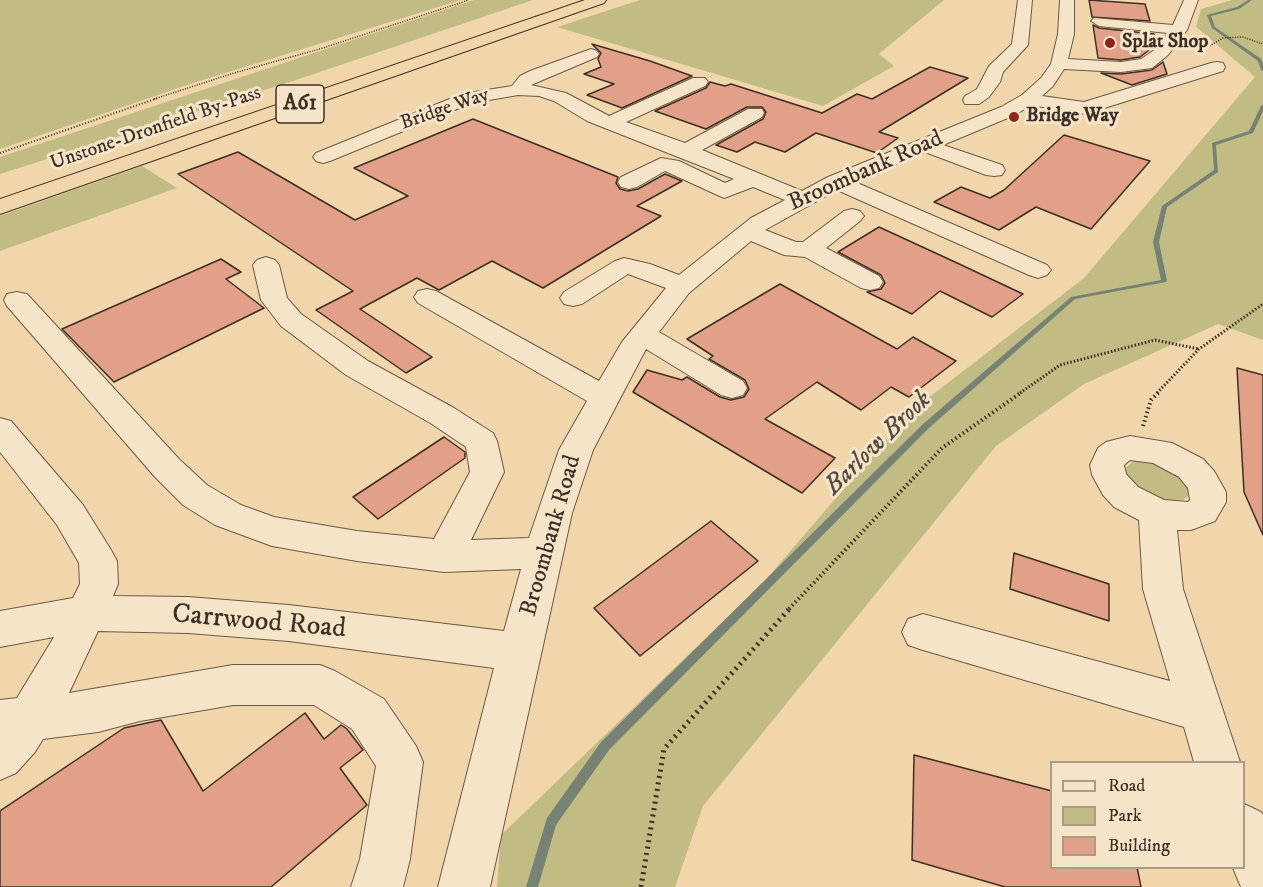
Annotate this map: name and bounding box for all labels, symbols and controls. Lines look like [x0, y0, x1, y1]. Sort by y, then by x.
place label: Splat Shop [1122, 31, 1208, 55]
marker: Splat Shop [1103, 36, 1117, 50]
street label: Unstone-Dronfield By-Pass [48, 82, 264, 176]
street label: Bridge Way [397, 84, 493, 136]
road number: A61 [276, 85, 324, 123]
place label: Bridge Way [1026, 105, 1118, 129]
marker: Bridge Way [1007, 110, 1021, 124]
street label: Broombank Road [784, 125, 948, 219]
water label: Barlow Brook [819, 385, 939, 503]
street label: Broombank Road [515, 452, 589, 620]
street label: Carrwood Road [171, 599, 347, 647]
legend [1050, 761, 1245, 869]
text: Road [1108, 775, 1145, 797]
text: Park [1108, 805, 1142, 827]
text: Building [1108, 835, 1170, 857]

